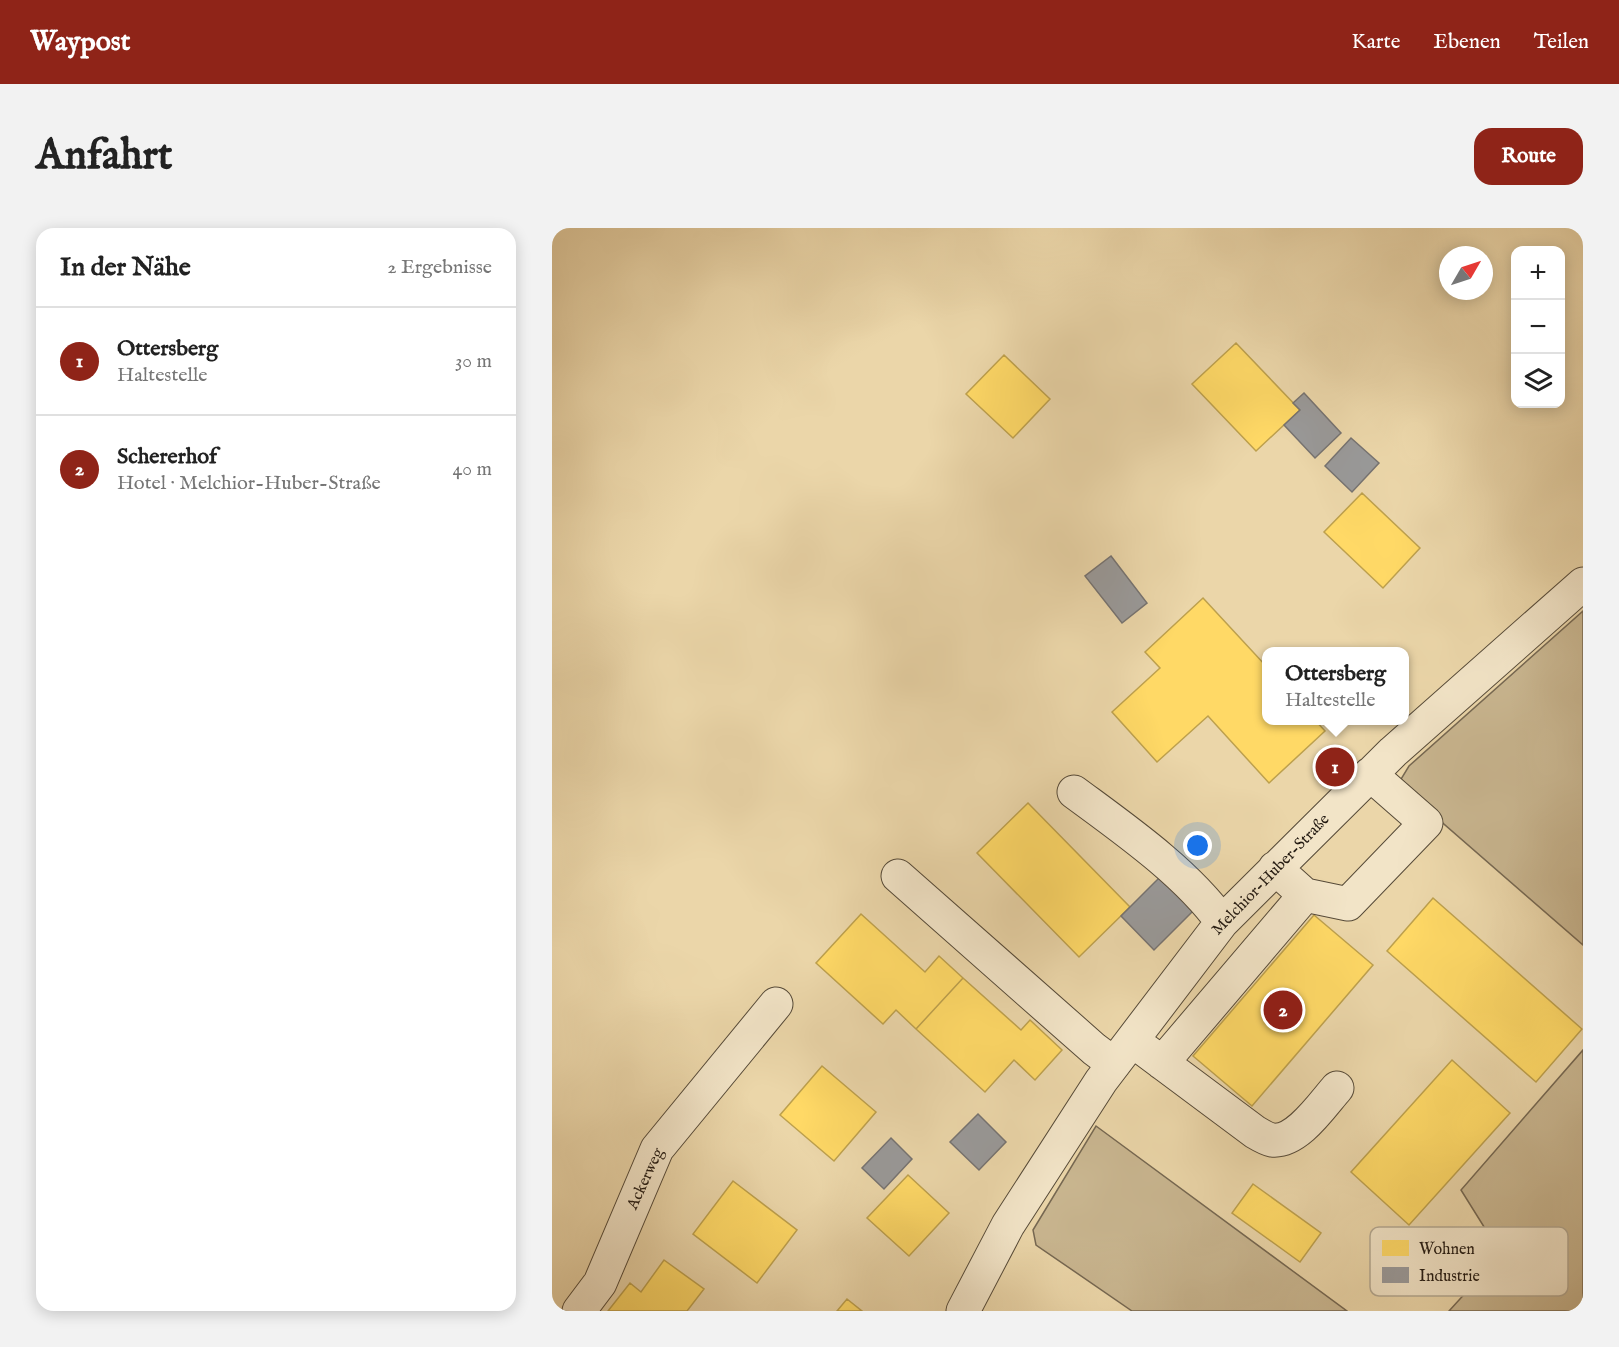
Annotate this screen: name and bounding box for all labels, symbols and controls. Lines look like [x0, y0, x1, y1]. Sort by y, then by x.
text: Waypost [30, 25, 130, 60]
text: Karte [1352, 29, 1400, 56]
text: Ebenen [1433, 29, 1501, 56]
text: Teilen [1534, 29, 1589, 56]
button: Route [1474, 128, 1583, 185]
text: Anfahrt [36, 130, 172, 183]
north arrow [1439, 246, 1493, 300]
map controls [1511, 246, 1565, 408]
button: + [1511, 246, 1565, 300]
text: In der Nähe [60, 251, 191, 284]
text: 2 Ergebnisse [387, 255, 492, 280]
button: − [1511, 300, 1565, 354]
text: Ottersberg [117, 335, 218, 363]
text: 1 [76, 349, 83, 374]
text: 30 m [455, 349, 492, 374]
button: layers [1511, 354, 1565, 408]
text: Haltestelle [117, 363, 207, 388]
text: Schererhof [117, 443, 217, 471]
text: 2 [75, 457, 84, 482]
text: 40 m [453, 457, 492, 482]
text: Hotel · Melchior-Huber-Straße [117, 471, 381, 496]
popup [1262, 647, 1409, 725]
text: Ottersberg [1285, 660, 1386, 688]
text: Haltestelle [1285, 688, 1375, 713]
pin: 1 [1316, 744, 1354, 790]
street label: Melchior-Huber-Straße [1208, 810, 1334, 940]
your location [1183, 831, 1212, 860]
pin: 2 [1264, 988, 1302, 1032]
street label: Ackerweg [623, 1145, 669, 1214]
legend [1370, 1227, 1568, 1296]
text: Wohnen [1419, 1240, 1475, 1260]
text: Industrie [1419, 1267, 1480, 1287]

